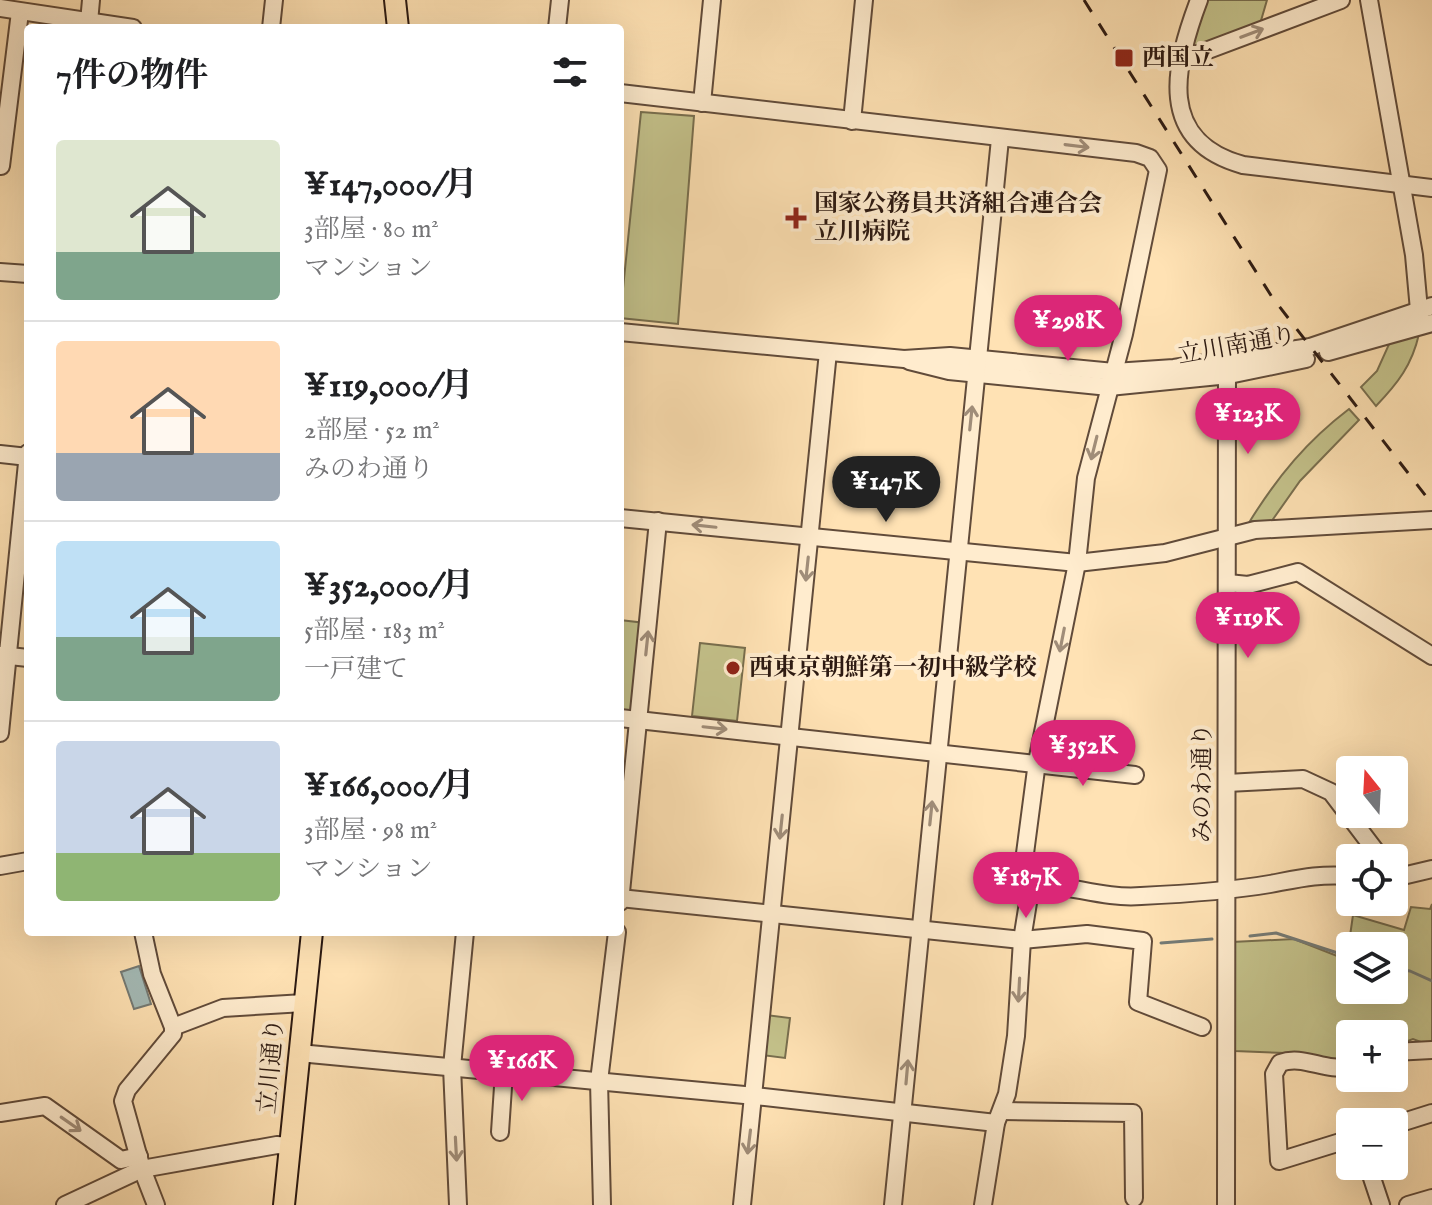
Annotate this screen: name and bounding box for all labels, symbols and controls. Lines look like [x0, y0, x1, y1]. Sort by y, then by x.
one-way arrow [1239, 25, 1264, 39]
place label: 西国立 [1142, 43, 1214, 74]
marker: 西国立 [1113, 47, 1135, 69]
icon: filters [548, 50, 592, 94]
text: 7件の物件 [56, 55, 208, 98]
one-way arrow [1064, 139, 1089, 154]
text: ¥147,000/月 [304, 164, 478, 207]
icon: home [120, 172, 216, 268]
place label: 国家公務員共済組合連合会 立川病院 [814, 189, 1102, 248]
marker: 国家公務員共済組合連合会 立川病院 [785, 207, 807, 229]
text: 3部屋 · 80 m² [304, 213, 439, 246]
text: マンション [304, 252, 433, 285]
pin: ¥298K [1012, 295, 1124, 363]
text: ¥298K [1032, 304, 1104, 337]
street label: 立川南通り [1175, 320, 1299, 372]
text: ¥119,000/月 [304, 365, 474, 408]
icon: home [120, 373, 216, 469]
pin: ¥123K [1192, 388, 1304, 456]
text: ¥123K [1213, 397, 1283, 430]
one-way arrow [964, 405, 979, 432]
text: 2部屋 · 52 m² [304, 414, 440, 447]
one-way arrow [1086, 434, 1101, 460]
text: みのわ通り [304, 453, 434, 486]
pin: ¥147K [830, 456, 942, 524]
text: ¥147K [850, 465, 922, 498]
one-way arrow [691, 518, 718, 533]
one-way arrow [799, 555, 814, 582]
text: ¥352,000/月 [304, 565, 474, 608]
icon: home [120, 573, 216, 669]
pin: ¥119K [1192, 592, 1304, 660]
text: ¥119K [1214, 601, 1282, 634]
text: 5部屋 · 183 m² [304, 614, 445, 647]
one-way arrow [1054, 626, 1069, 652]
one-way arrow [639, 630, 654, 657]
text: 一戸建て [304, 653, 408, 686]
place label: 西東京朝鮮第一初中級学校 [749, 653, 1037, 684]
marker: 西東京朝鮮第一初中級学校 [724, 659, 742, 677]
one-way arrow [701, 720, 728, 735]
pin: ¥352K [1027, 720, 1139, 788]
street label: みのわ通り [1188, 723, 1219, 843]
text: ¥352K [1049, 729, 1118, 762]
north arrow [1336, 756, 1408, 828]
map controls [1336, 756, 1408, 1180]
text: ¥166,000/月 [304, 765, 475, 808]
icon: home [120, 773, 216, 869]
one-way arrow [924, 800, 939, 827]
one-way arrow [773, 813, 788, 840]
text: 3部屋 · 98 m² [304, 814, 437, 847]
button: locate [1336, 844, 1408, 916]
pin: ¥187K [970, 852, 1082, 920]
text: マンション [304, 853, 433, 886]
text: ¥187K [991, 861, 1061, 894]
button: layers [1336, 932, 1408, 1004]
one-way arrow [1011, 976, 1026, 1003]
street label: 立川通り [252, 1017, 292, 1115]
button: + [1336, 1020, 1408, 1092]
pin: ¥166K [466, 1035, 578, 1103]
text: ¥166K [487, 1044, 557, 1077]
one-way arrow [900, 1059, 915, 1086]
button: − [1336, 1108, 1408, 1180]
one-way arrow [60, 1116, 82, 1132]
one-way arrow [742, 1128, 757, 1155]
one-way arrow [448, 1135, 463, 1162]

